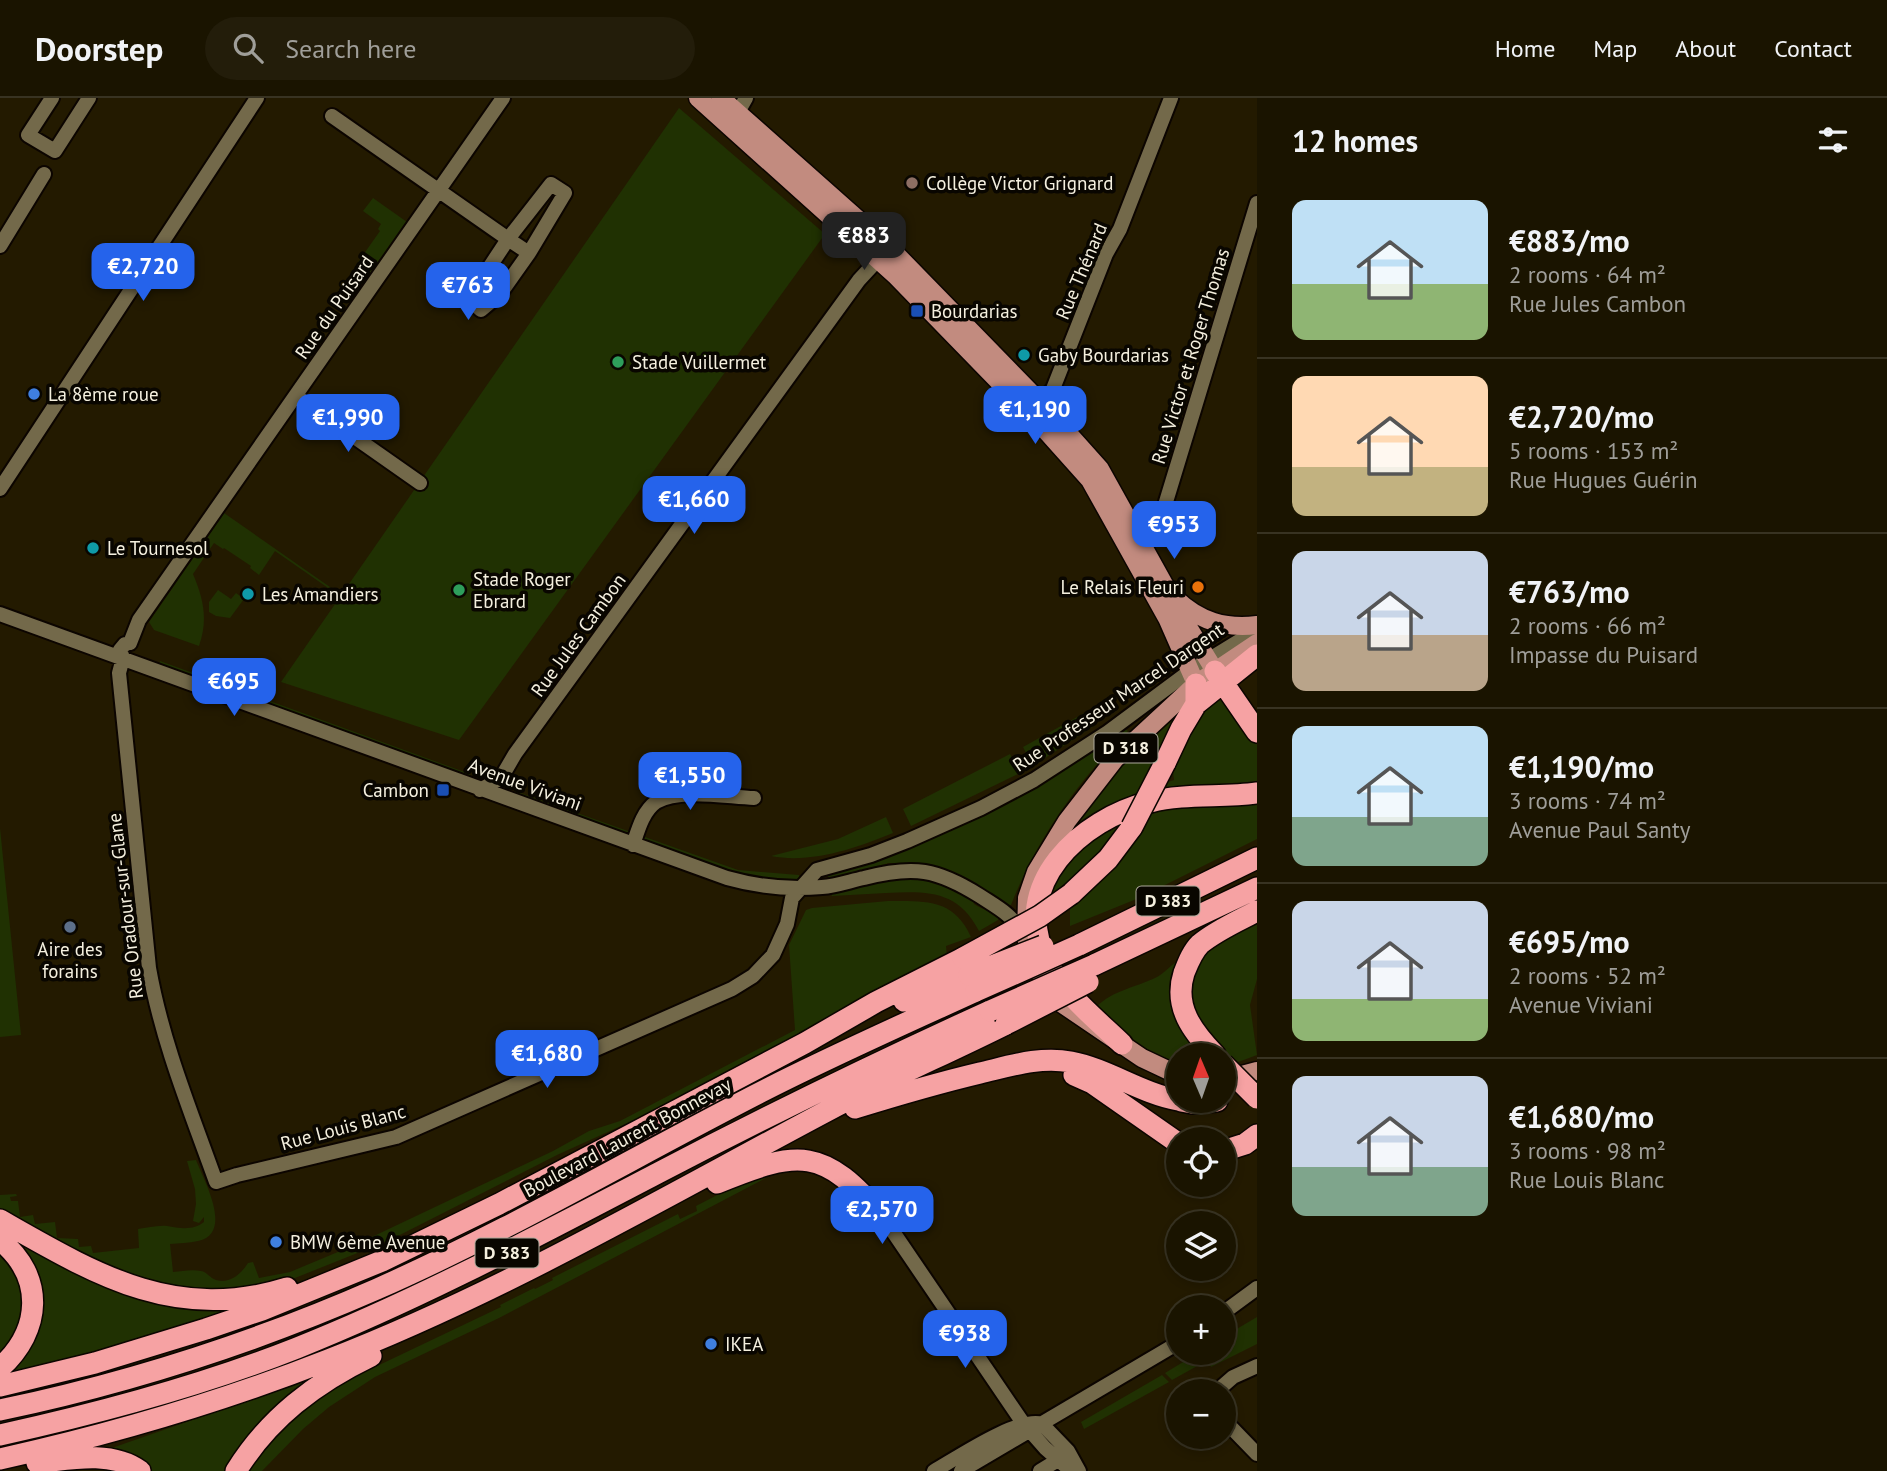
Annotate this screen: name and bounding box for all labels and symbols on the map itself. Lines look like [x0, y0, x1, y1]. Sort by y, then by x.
place label: Collège Victor Grignard [926, 171, 1114, 195]
marker: Collège Victor Grignard [904, 175, 920, 191]
pin: €883 [823, 212, 905, 272]
street label: Rue Thénard [1050, 219, 1112, 323]
pin: €2,720 [86, 244, 200, 303]
street label: Rue Victor et Roger Thomas [1146, 245, 1234, 467]
street label: Rue du Puisard [289, 251, 379, 363]
pin: €763 [427, 262, 509, 322]
place label: Bourdarias [931, 299, 1018, 323]
marker: Bourdarias [909, 303, 925, 319]
place label: Gaby Bourdarias [1038, 343, 1169, 367]
marker: Gaby Bourdarias [1016, 347, 1032, 363]
place label: Stade Vuillermet [632, 350, 767, 374]
marker: Stade Vuillermet [610, 354, 626, 370]
place label: La 8ème roue [48, 382, 159, 406]
marker: La 8ème roue [26, 386, 42, 402]
pin: €1,190 [978, 386, 1092, 446]
pin: €1,990 [291, 394, 405, 454]
pin: €1,660 [637, 476, 751, 536]
pin: €953 [1133, 502, 1215, 561]
place label: Le Tournesol [107, 536, 209, 560]
marker: Le Tournesol [85, 540, 101, 556]
place label: Stade Roger Ebrard [473, 567, 571, 613]
street label: Rue Jules Cambon [525, 569, 631, 701]
place label: Le Relais Fleuri [1061, 575, 1184, 599]
marker: Le Relais Fleuri [1190, 579, 1206, 595]
place label: Les Amandiers [262, 582, 379, 606]
marker: Stade Roger Ebrard [451, 582, 467, 598]
marker: Les Amandiers [240, 586, 256, 602]
street label: Rue Professeur Marcel Dargent [1008, 617, 1229, 777]
pin: €695 [193, 658, 275, 718]
road number: D 318 [1094, 734, 1158, 762]
street label: Avenue Viviani [465, 752, 585, 816]
pin: €1,550 [633, 752, 747, 812]
place label: Cambon [363, 778, 429, 802]
marker: Cambon [435, 782, 451, 798]
street label: Rue Oradour-sur-Glane [102, 812, 148, 1000]
road number: D 383 [1136, 886, 1200, 916]
marker: Aire des forains [62, 919, 78, 935]
place label: Aire des forains [37, 937, 103, 983]
pin: €1,680 [490, 1030, 604, 1090]
north arrow [1166, 1043, 1236, 1113]
street label: Boulevard Laurent Bonnevay [519, 1072, 735, 1202]
street label: Rue Louis Blanc [278, 1099, 408, 1155]
pin: €2,570 [825, 1186, 939, 1246]
place label: BMW 6ème Avenue [290, 1230, 445, 1254]
marker: BMW 6ème Avenue [268, 1234, 284, 1250]
road number: D 383 [476, 1238, 538, 1268]
pin: €938 [924, 1310, 1006, 1370]
place label: IKEA [725, 1332, 763, 1356]
marker: IKEA [703, 1336, 719, 1352]

